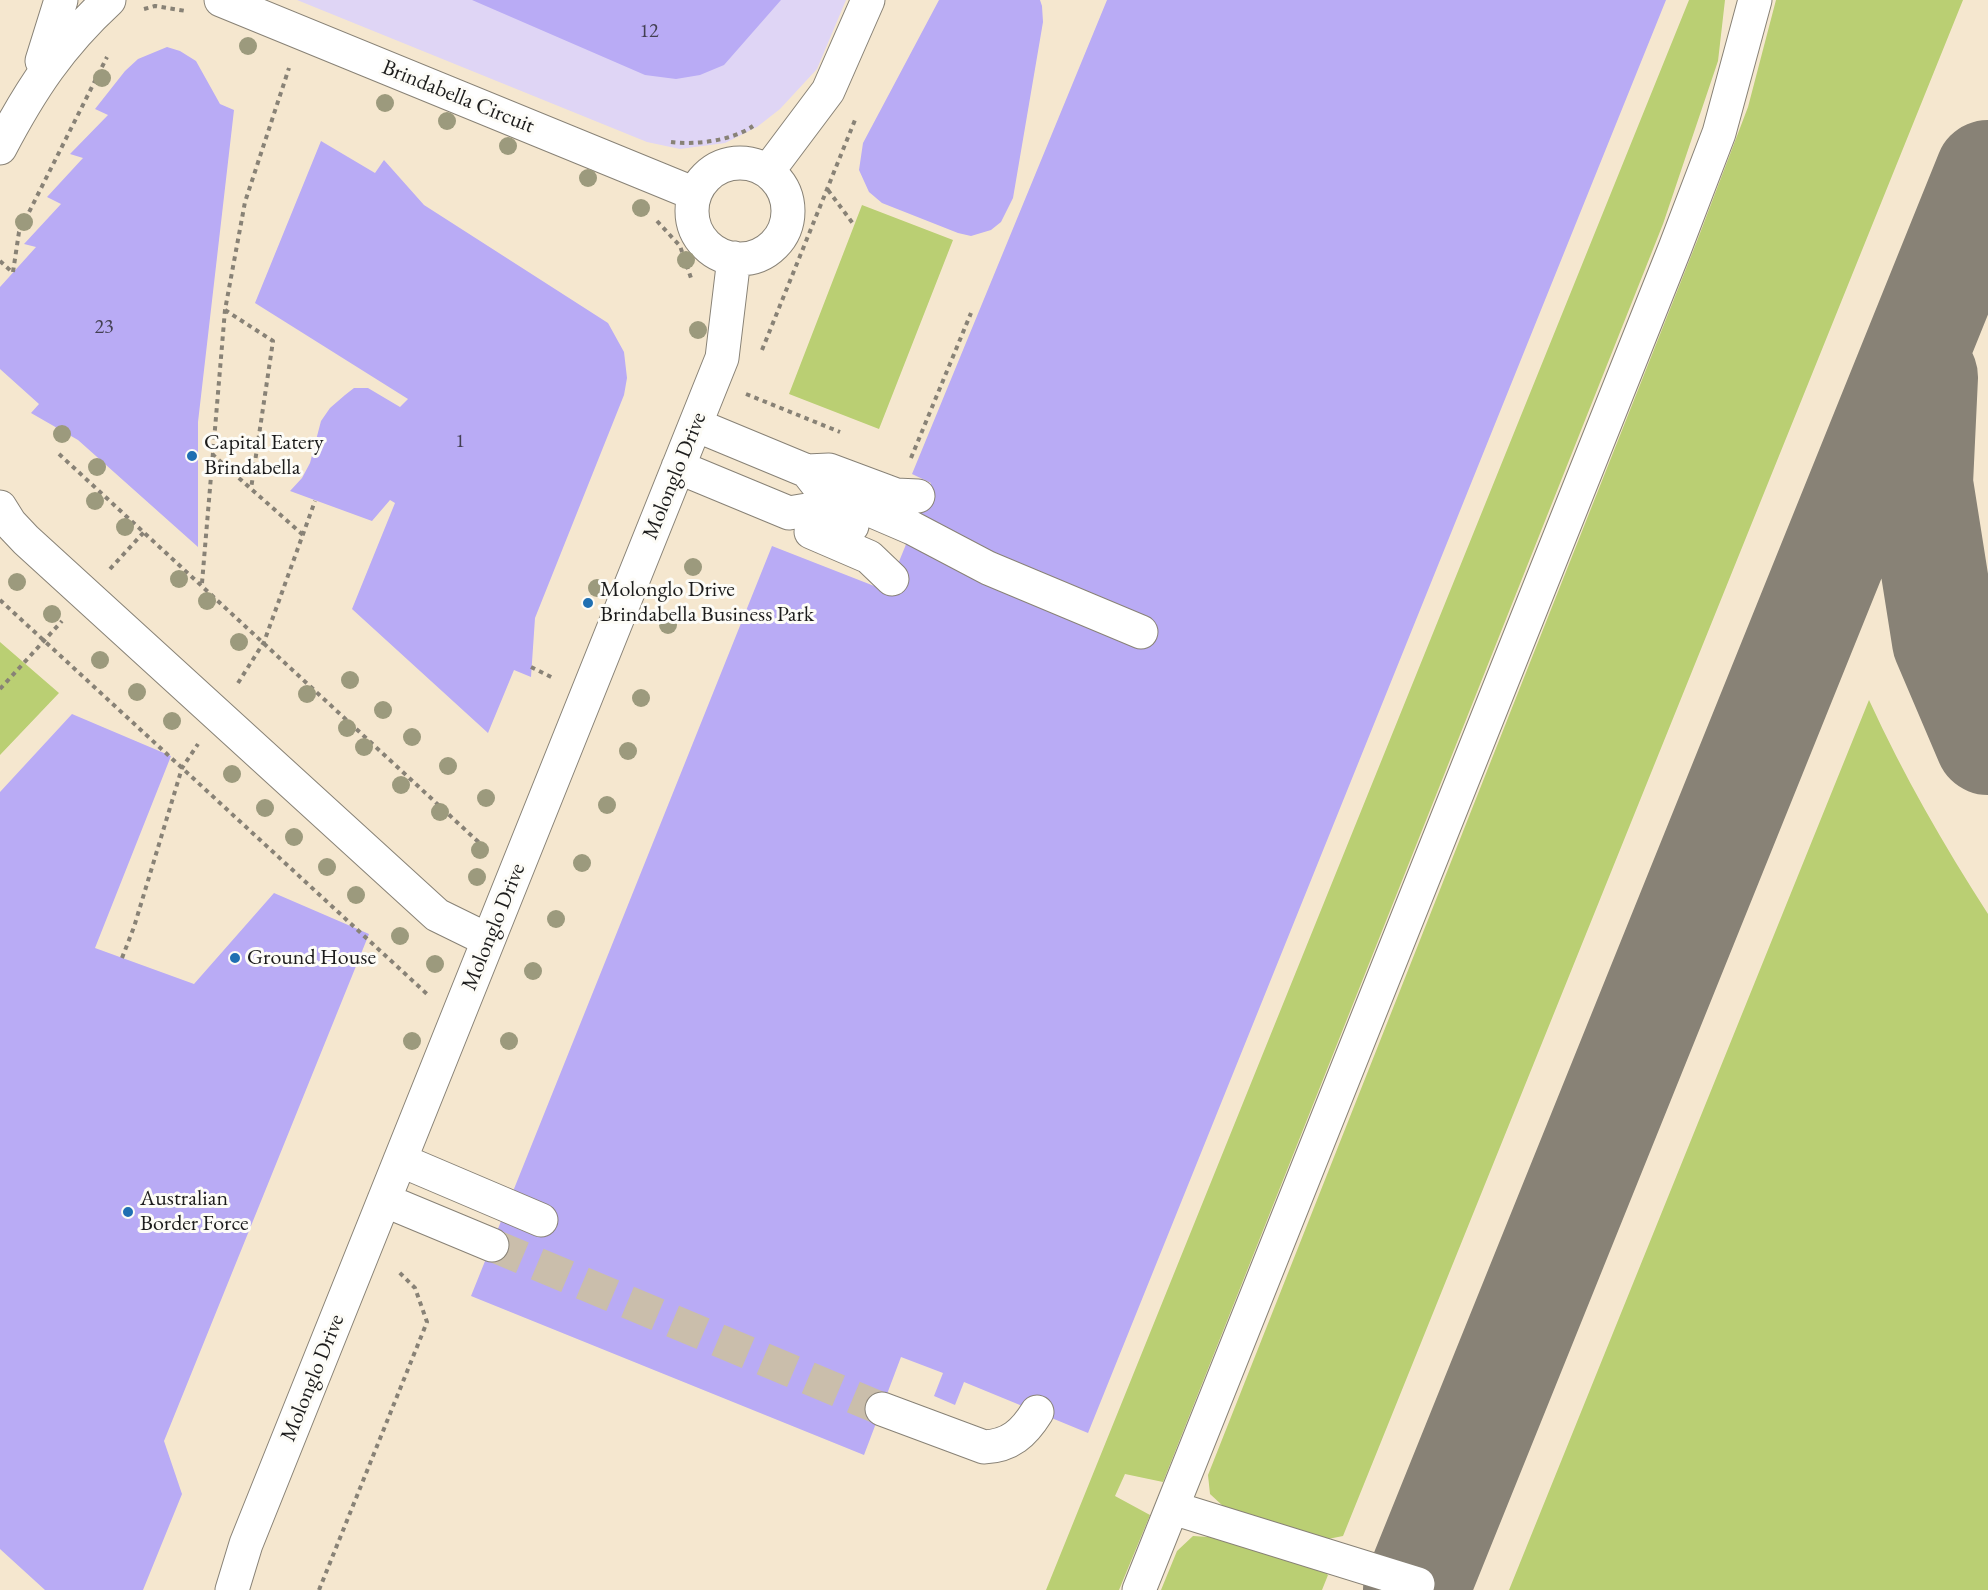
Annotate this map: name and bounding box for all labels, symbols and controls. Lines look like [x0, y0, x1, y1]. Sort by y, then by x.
house number: 12 [639, 20, 659, 44]
street label: Brindabella Circuit [378, 54, 538, 140]
house number: 23 [94, 316, 114, 340]
street label: Molonglo Drive [638, 409, 712, 543]
place label: Capital Eatery Brindabella [204, 430, 324, 482]
house number: 1 [455, 430, 465, 454]
marker: Capital Eatery Brindabella [185, 449, 199, 463]
place label: Molonglo Drive Brindabella Business Park [600, 577, 814, 628]
marker: Molonglo Drive Brindabella Business Park [581, 596, 595, 610]
street label: Molonglo Drive [457, 860, 531, 994]
place label: Ground House [247, 945, 376, 971]
marker: Ground House [228, 951, 242, 965]
place label: Australian Border Force [140, 1186, 249, 1238]
marker: Australian Border Force [121, 1205, 135, 1219]
street label: Molonglo Drive [276, 1311, 350, 1445]

